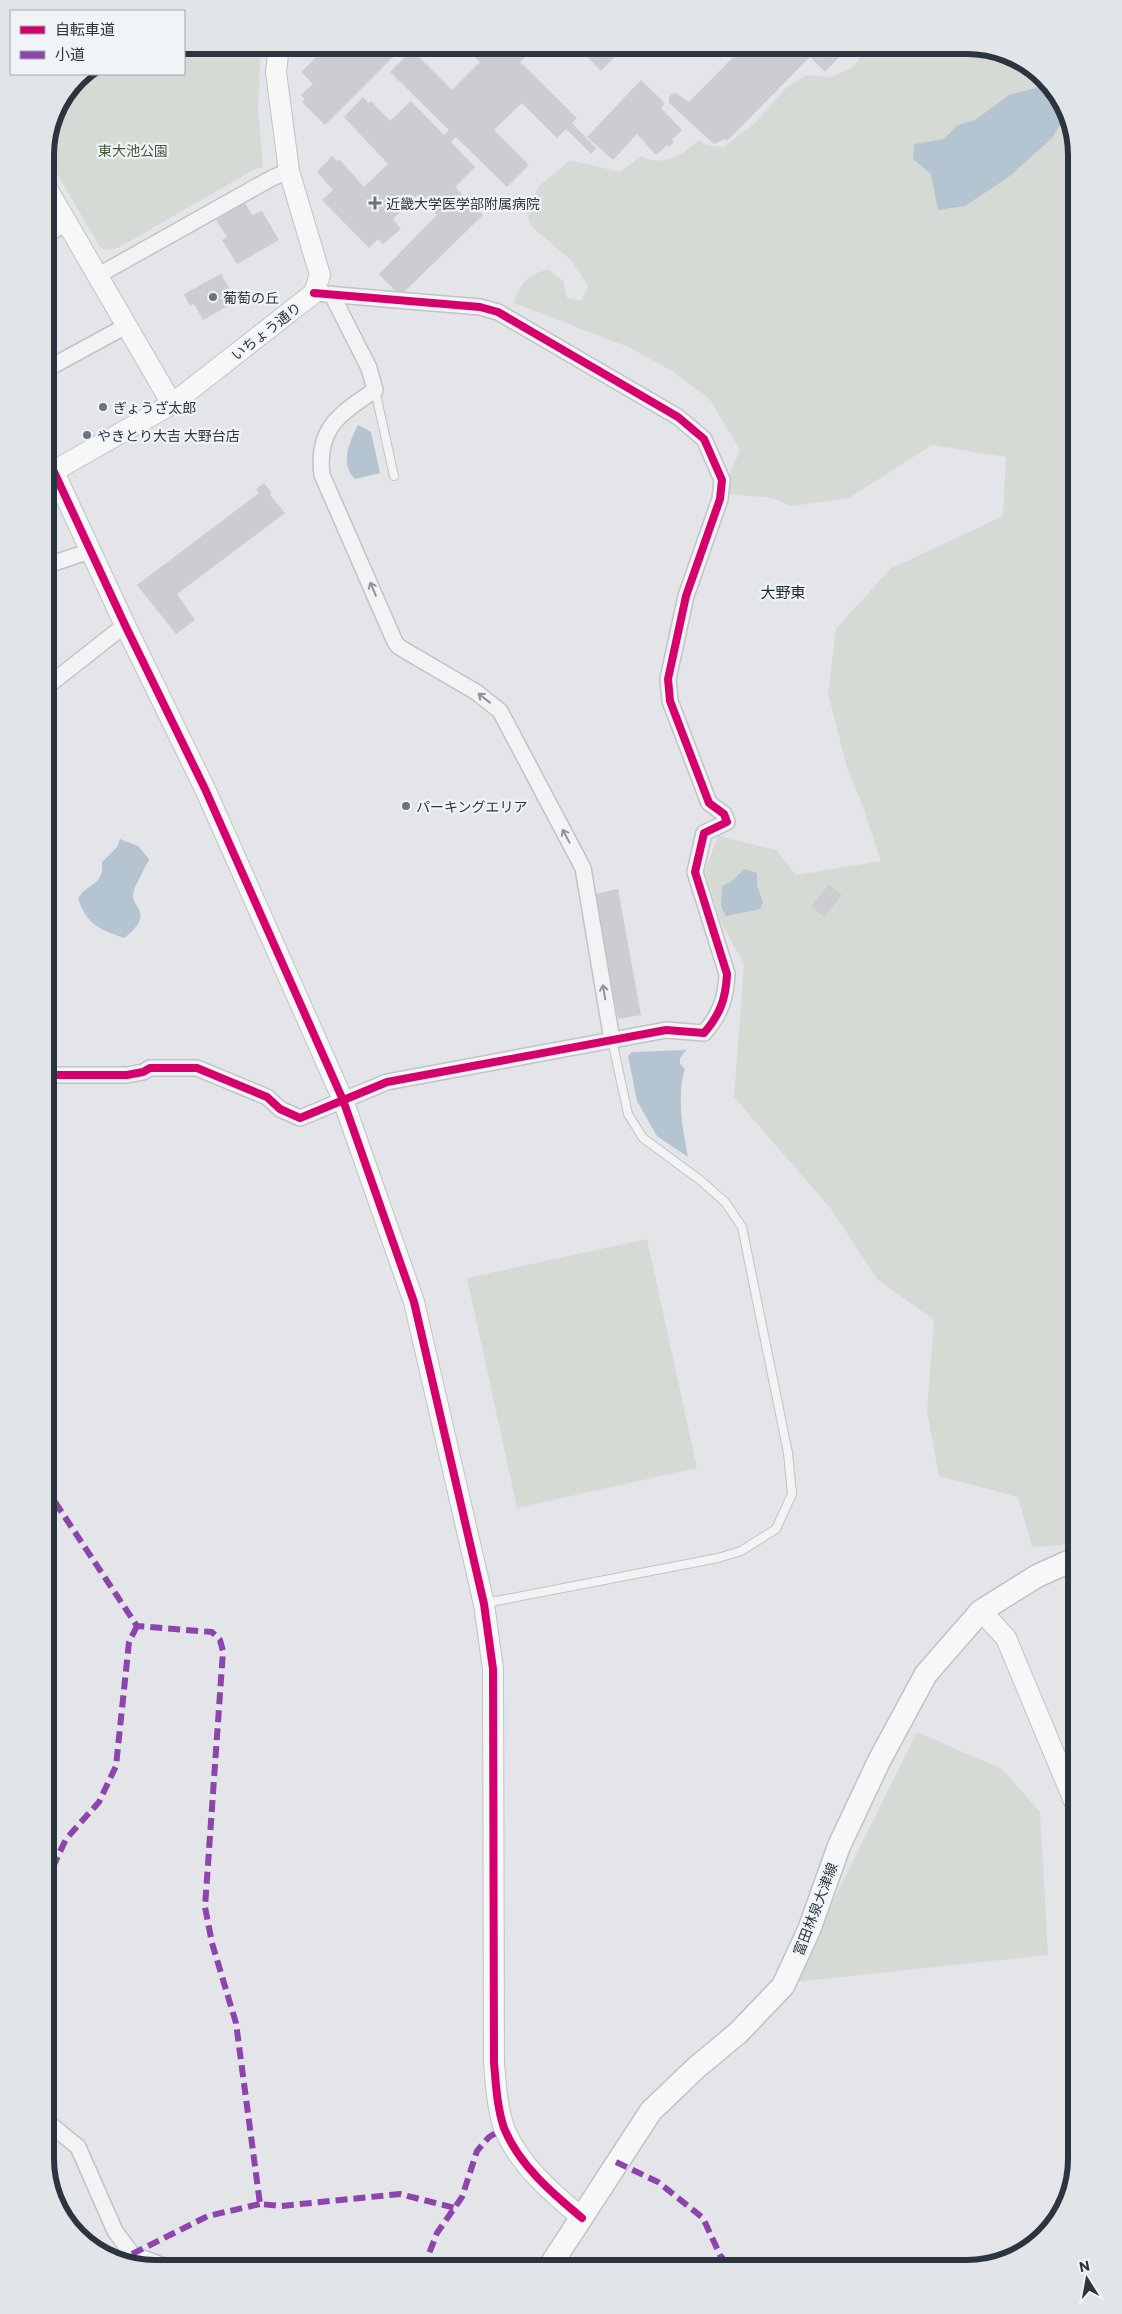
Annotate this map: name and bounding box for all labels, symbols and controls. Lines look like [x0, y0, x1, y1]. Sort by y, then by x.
legend [10, 10, 185, 75]
text: 自転車道 [55, 20, 115, 38]
text: 小道 [55, 45, 85, 63]
park label: 東大池公園 [98, 142, 168, 159]
place label: 近畿大学医学部附属病院 [386, 195, 540, 212]
marker: 近畿大学医学部附属病院 [368, 196, 382, 210]
place label: 葡萄の丘 [223, 289, 279, 306]
marker: 葡萄の丘 [207, 291, 219, 303]
street label: いちょう通り [228, 298, 304, 364]
place label: ぎょうざ太郎 [113, 399, 196, 416]
marker: ぎょうざ太郎 [97, 401, 109, 413]
place label: やきとり大吉 大野台店 [97, 427, 240, 444]
marker: やきとり大吉 大野台店 [81, 429, 93, 441]
one-way arrow [367, 582, 377, 597]
district label: 大野東 [760, 583, 806, 601]
one-way arrow [477, 692, 490, 703]
place label: パーキングエリア [416, 798, 528, 815]
marker: パーキングエリア [400, 800, 412, 812]
one-way arrow [561, 829, 570, 844]
one-way arrow [599, 985, 609, 1001]
street label: 富田林泉大津線 [790, 1860, 840, 1958]
north arrow [1062, 2254, 1112, 2304]
text: N [1078, 2256, 1091, 2275]

